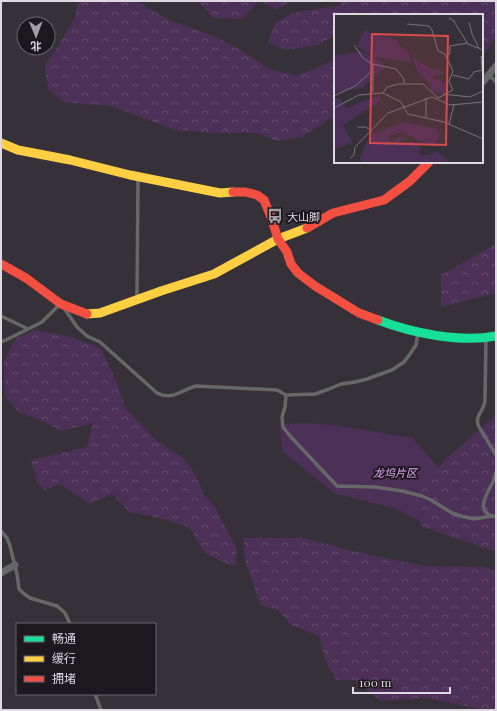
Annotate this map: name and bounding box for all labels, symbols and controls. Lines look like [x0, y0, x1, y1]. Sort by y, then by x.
inset map [334, 14, 483, 163]
north arrow [16, 16, 56, 56]
text: 北 [31, 39, 42, 54]
bus stop icon: 大山脚 [266, 207, 284, 225]
place label: 大山脚 [287, 209, 320, 224]
park label: 龙坞片区 [373, 465, 419, 480]
legend [16, 623, 156, 695]
text: 畅通 [52, 630, 76, 646]
text: 缓行 [52, 650, 76, 666]
scale bar [353, 669, 450, 695]
text: 拥堵 [52, 670, 76, 686]
text: 100 m [359, 674, 392, 690]

